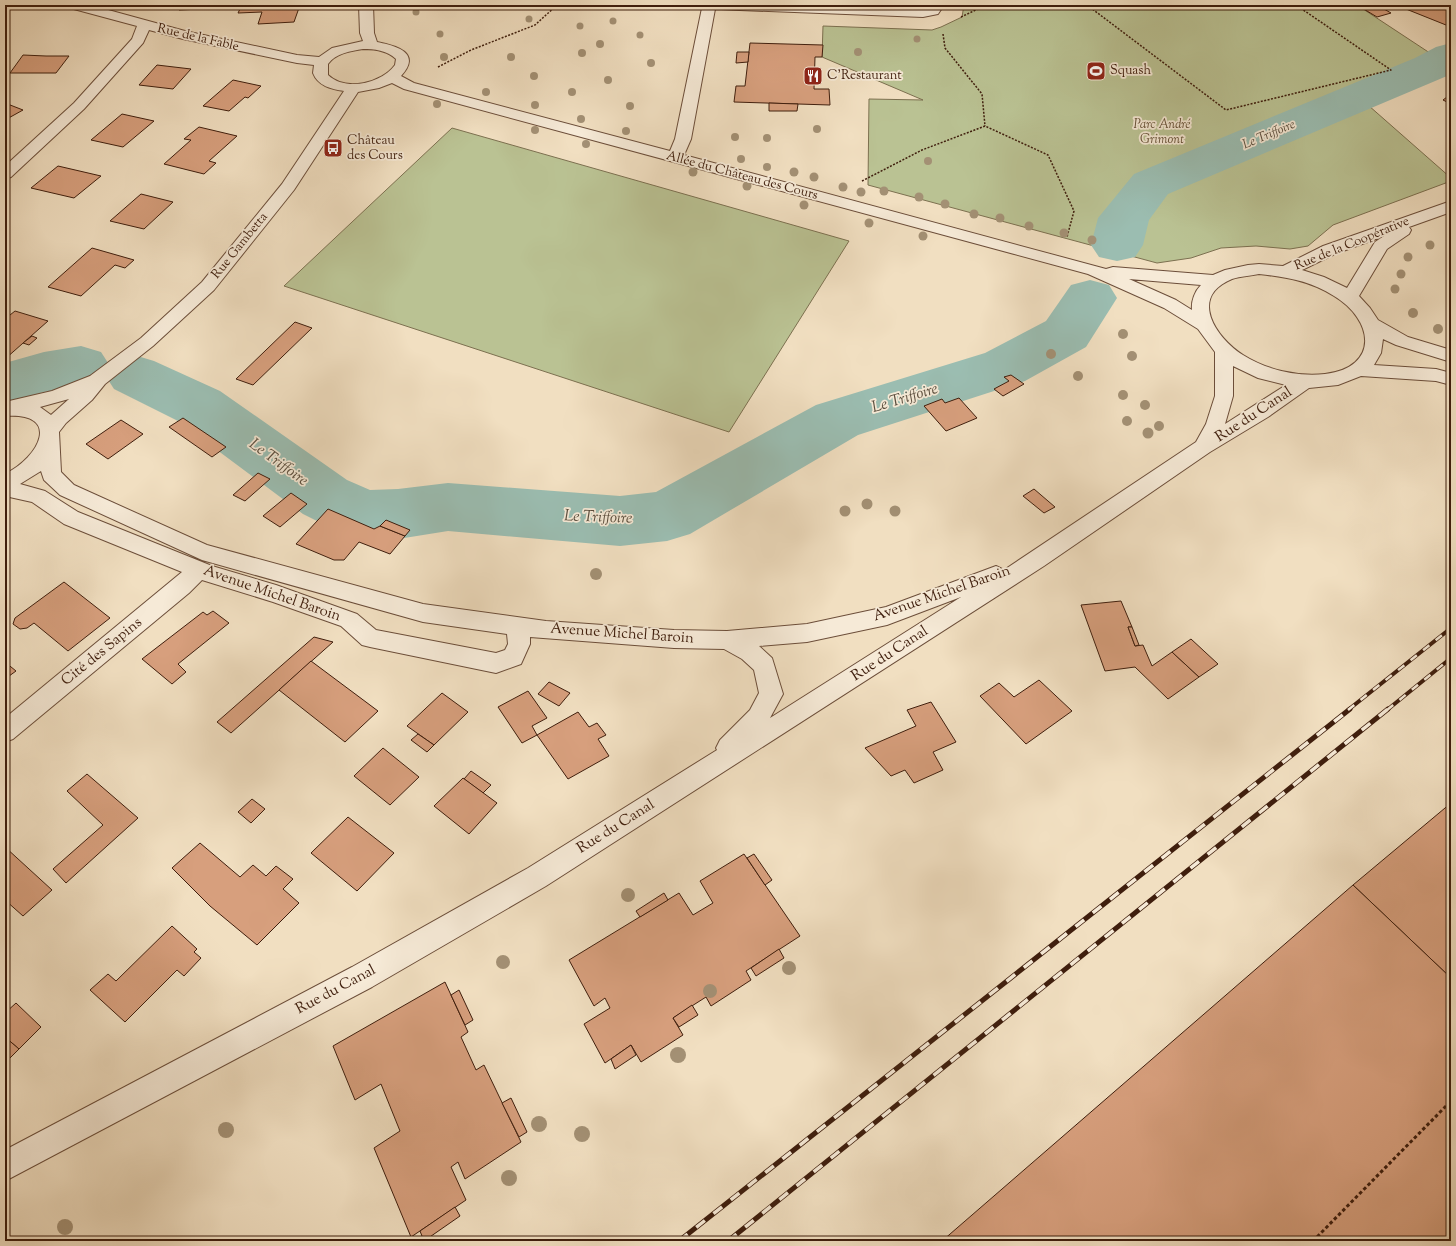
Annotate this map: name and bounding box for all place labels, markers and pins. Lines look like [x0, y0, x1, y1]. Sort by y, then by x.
sports icon: Squash [1085, 60, 1107, 82]
place label: Squash [1110, 62, 1151, 80]
restaurant icon: C'Restaurant [802, 65, 824, 87]
place label: C'Restaurant [827, 67, 902, 85]
place label: Château des Cours [347, 132, 403, 165]
bus stop icon: Château des Cours [322, 137, 344, 159]

